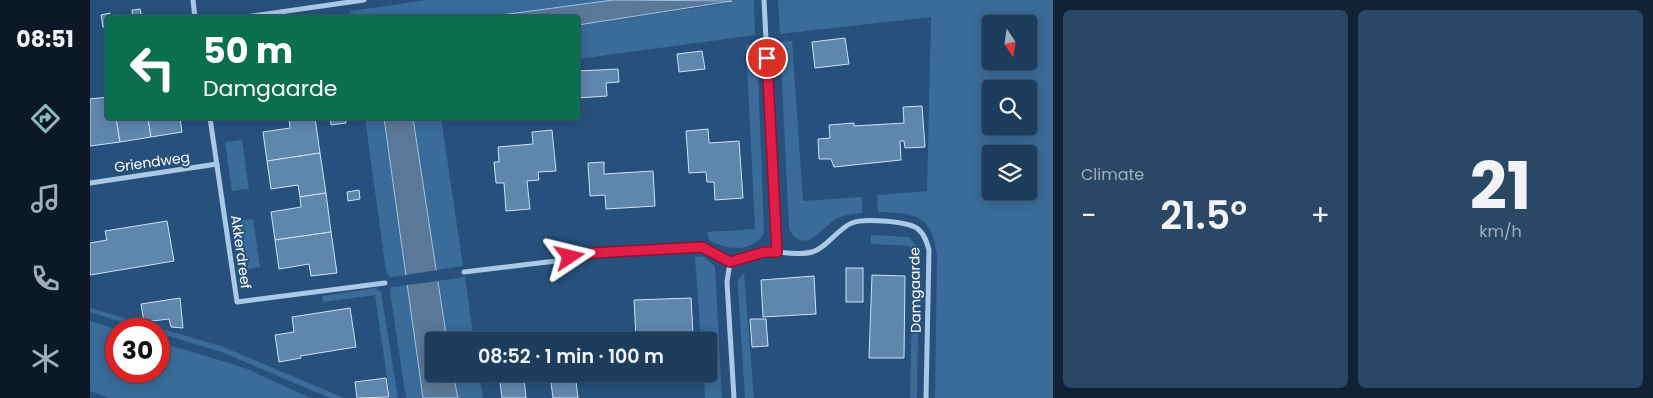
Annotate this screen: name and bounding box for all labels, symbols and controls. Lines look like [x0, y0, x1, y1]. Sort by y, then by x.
north arrow [982, 15, 1038, 70]
map controls [982, 15, 1037, 200]
text: 08:51 [16, 24, 74, 55]
text: 50 m [203, 26, 293, 75]
icon: left [120, 35, 185, 100]
pin [746, 37, 788, 79]
icon: arrive [753, 44, 781, 72]
text: Damgaarde [203, 73, 337, 104]
button: search [982, 80, 1037, 135]
icon: directions [28, 101, 63, 136]
text: 21 [1470, 141, 1531, 232]
button: layers [982, 145, 1037, 200]
street label: Griendweg [113, 147, 191, 177]
text: Climate [1081, 163, 1144, 186]
icon: music [28, 181, 63, 216]
text: 21.5° [1160, 189, 1247, 242]
text: − [1081, 196, 1096, 235]
text: + [1311, 196, 1330, 235]
street label: Akkerdreef [226, 214, 256, 291]
text: km/h [1479, 220, 1522, 243]
position arrow [543, 230, 595, 282]
street label: Damgaarde [904, 247, 926, 333]
icon: phone [28, 261, 63, 296]
speed limit sign: 30 [105, 318, 170, 383]
icon: climate [28, 341, 63, 376]
text: 08:52 · 1 min · 100 m [478, 343, 664, 370]

